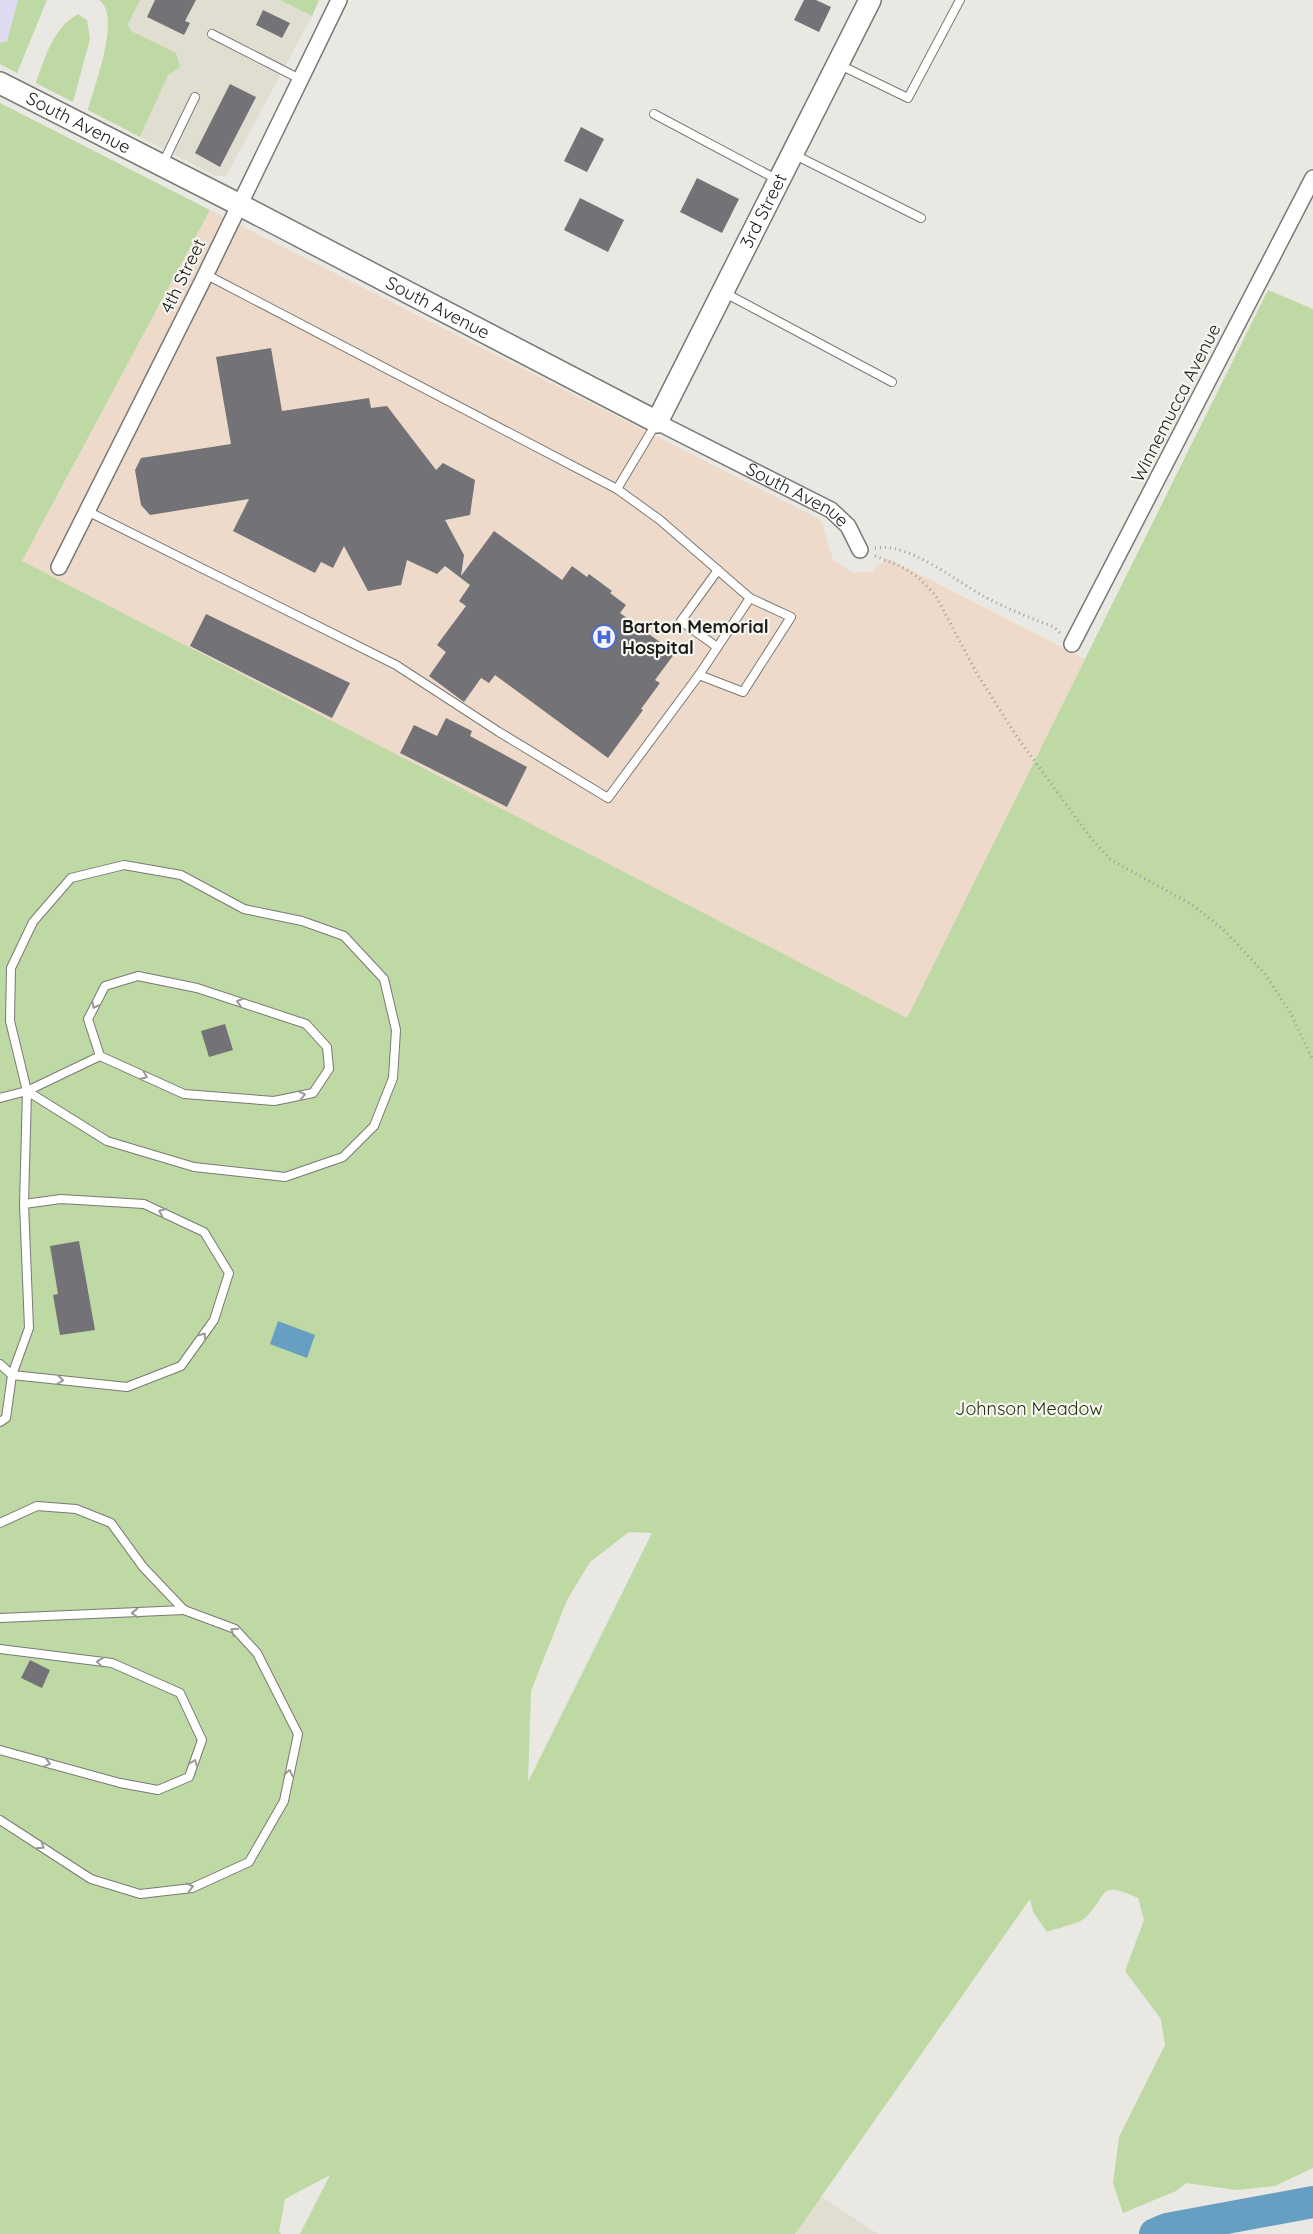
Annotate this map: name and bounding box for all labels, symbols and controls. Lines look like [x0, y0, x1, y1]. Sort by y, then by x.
street label: South Avenue [23, 86, 135, 159]
street label: 3rd Street [735, 169, 792, 252]
street label: 4th Street [155, 235, 210, 317]
street label: South Avenue [382, 271, 494, 344]
street label: Winnemucca Avenue [1126, 320, 1226, 486]
street label: South Avenue [742, 457, 854, 532]
place label: Barton Memorial Hospital [622, 615, 769, 659]
hospital icon: Barton Memorial Hospital [591, 624, 617, 650]
one-way arrow [237, 998, 245, 1008]
one-way arrow [91, 1000, 101, 1009]
one-way arrow [139, 1069, 148, 1080]
one-way arrow [298, 1091, 307, 1101]
one-way arrow [158, 1208, 167, 1219]
one-way arrow [197, 1333, 205, 1342]
one-way arrow [56, 1374, 64, 1385]
park label: Johnson Meadow [955, 1397, 1103, 1420]
one-way arrow [131, 1607, 139, 1618]
one-way arrow [230, 1628, 239, 1638]
one-way arrow [96, 1657, 104, 1668]
one-way arrow [43, 1757, 51, 1768]
one-way arrow [188, 1759, 198, 1768]
one-way arrow [284, 1769, 294, 1778]
one-way arrow [35, 1840, 44, 1849]
one-way arrow [186, 1882, 195, 1893]

